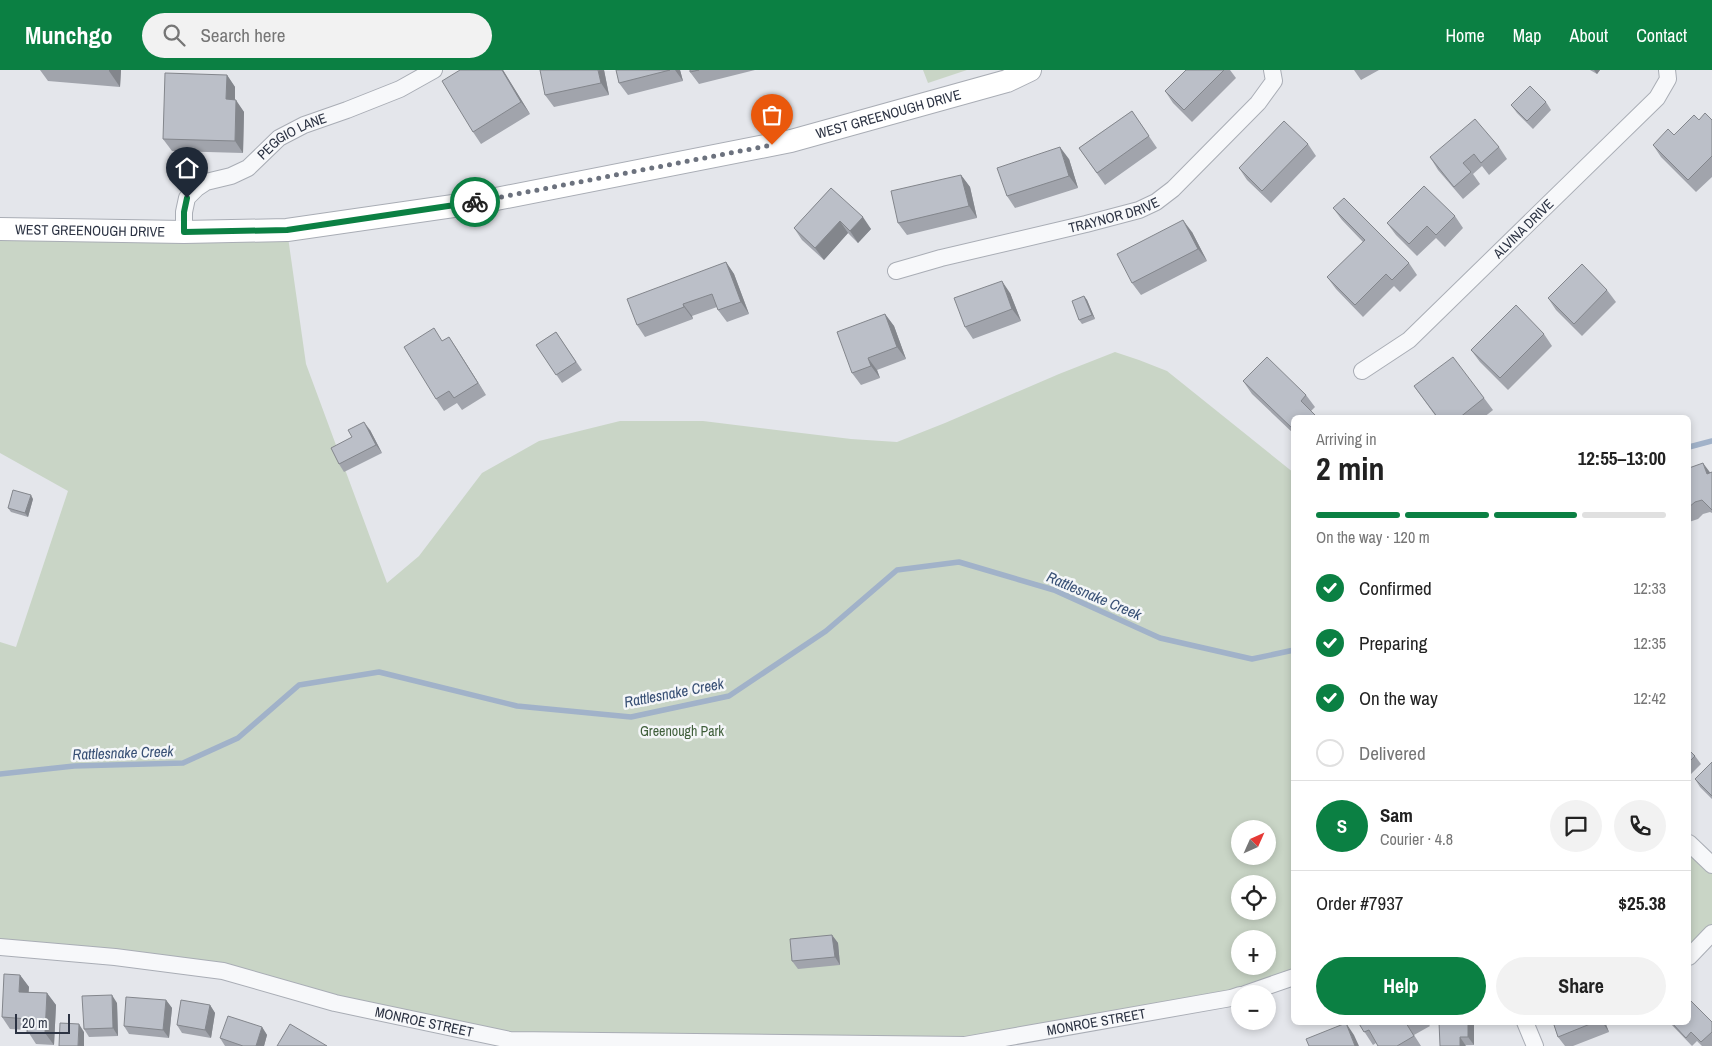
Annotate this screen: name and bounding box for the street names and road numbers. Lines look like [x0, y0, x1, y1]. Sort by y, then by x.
street label: WEST GREENOUGH DRIVE [814, 85, 963, 143]
street label: PEGGIO LANE [253, 109, 329, 163]
street label: TRAYNOR DRIVE [1067, 193, 1162, 237]
street label: ALVINA DRIVE [1488, 195, 1557, 263]
street label: WEST GREENOUGH DRIVE [15, 220, 165, 241]
street label: MONROE STREET [373, 1003, 475, 1041]
street label: MONROE STREET [1045, 1004, 1147, 1039]

